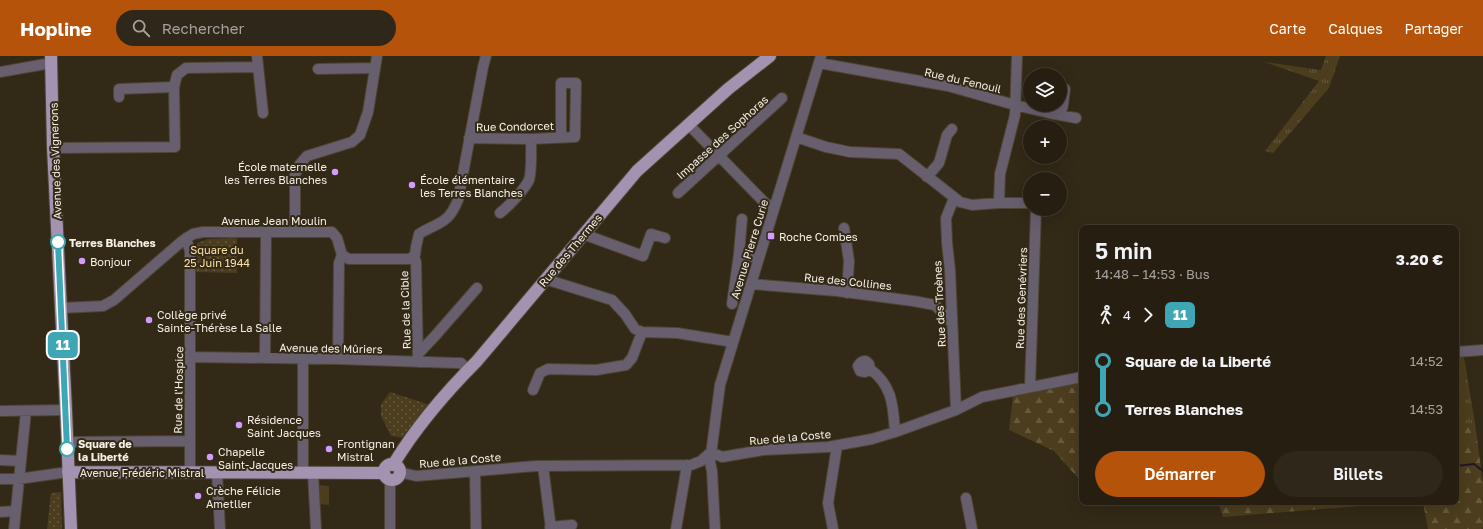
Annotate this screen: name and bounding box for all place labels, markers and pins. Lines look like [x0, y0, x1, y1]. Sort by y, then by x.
place label: École maternelle les Terres Blanches [224, 160, 327, 186]
marker: École maternelle les Terres Blanches [330, 167, 340, 177]
place label: École élémentaire les Terres Blanches [420, 173, 523, 199]
marker: École élémentaire les Terres Blanches [407, 180, 417, 190]
place label: Roche Combes [779, 230, 858, 243]
marker: Roche Combes [766, 231, 776, 241]
marker: Terres Blanches [50, 234, 66, 250]
place label: Terres Blanches [69, 236, 156, 249]
place label: Bonjour [90, 255, 132, 268]
marker: Bonjour [77, 256, 87, 266]
place label: Collège privé Sainte-Thérèse La Salle [157, 308, 282, 334]
marker: Collège privé Sainte-Thérèse La Salle [144, 315, 154, 325]
place label: Résidence Saint Jacques [247, 413, 321, 439]
marker: Résidence Saint Jacques [234, 420, 244, 430]
place label: Square de la Liberté [78, 437, 132, 463]
place label: Frontignan Mistral [337, 437, 395, 463]
marker: Square de la Liberté [59, 441, 75, 457]
marker: Frontignan Mistral [324, 444, 334, 454]
place label: Chapelle Saint-Jacques [218, 445, 293, 471]
marker: Chapelle Saint-Jacques [205, 452, 215, 462]
place label: Crèche Félicie Ametller [206, 484, 281, 510]
marker: Crèche Félicie Ametller [193, 491, 203, 501]

